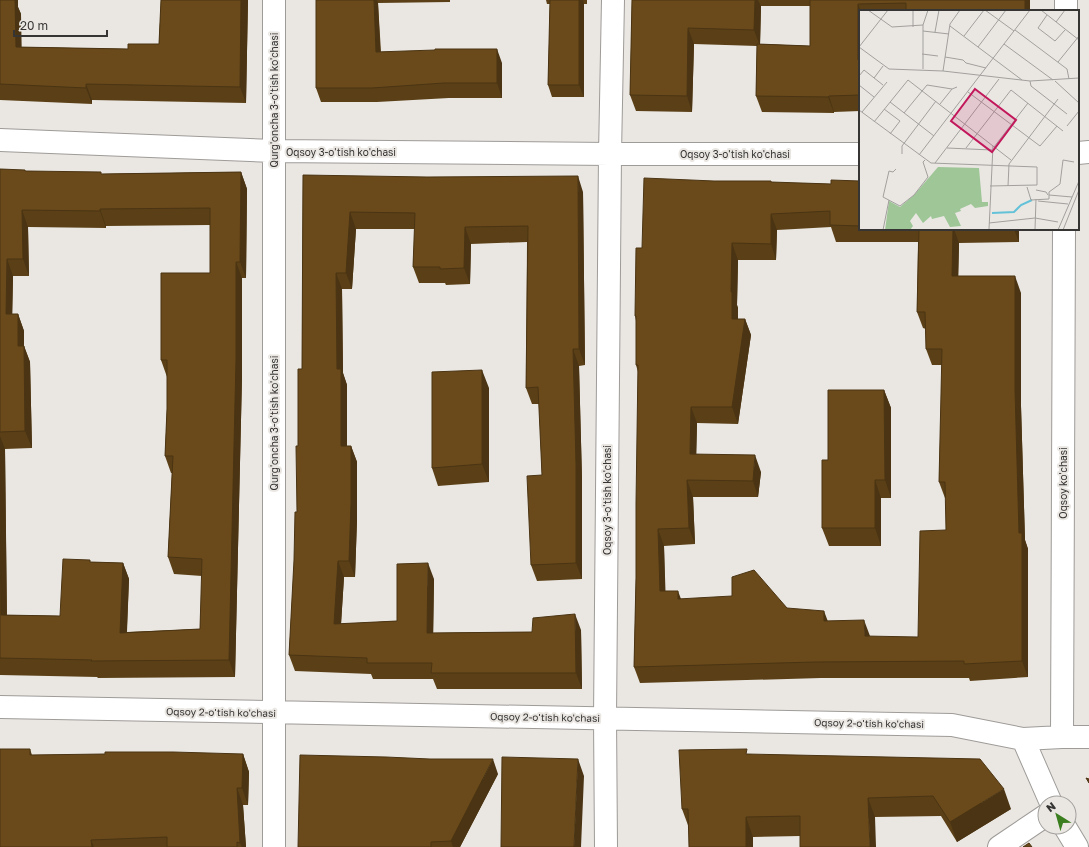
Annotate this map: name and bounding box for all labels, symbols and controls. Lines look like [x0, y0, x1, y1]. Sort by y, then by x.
inset map [859, 10, 1079, 230]
scale bar [14, 12, 107, 38]
text: 20 m [20, 18, 48, 33]
street label: Qurg'oncha 3-o'tish ko'chasi [268, 33, 280, 167]
street label: Oqsoy 3-o'tish ko'chasi [286, 146, 396, 158]
street label: Oqsoy 3-o'tish ko'chasi [680, 148, 790, 160]
street label: Qurg'oncha 3-o'tish ko'chasi [268, 356, 280, 490]
street label: Oqsoy 3-o'tish ko'chasi [601, 445, 613, 555]
street label: Oqsoy ko'chasi [1057, 447, 1069, 519]
street label: Oqsoy 2-o'tish ko'chasi [166, 705, 276, 719]
street label: Oqsoy 2-o'tish ko'chasi [490, 710, 600, 724]
street label: Oqsoy 2-o'tish ko'chasi [814, 716, 924, 730]
north arrow [1037, 795, 1077, 835]
text: N [1043, 799, 1058, 814]

